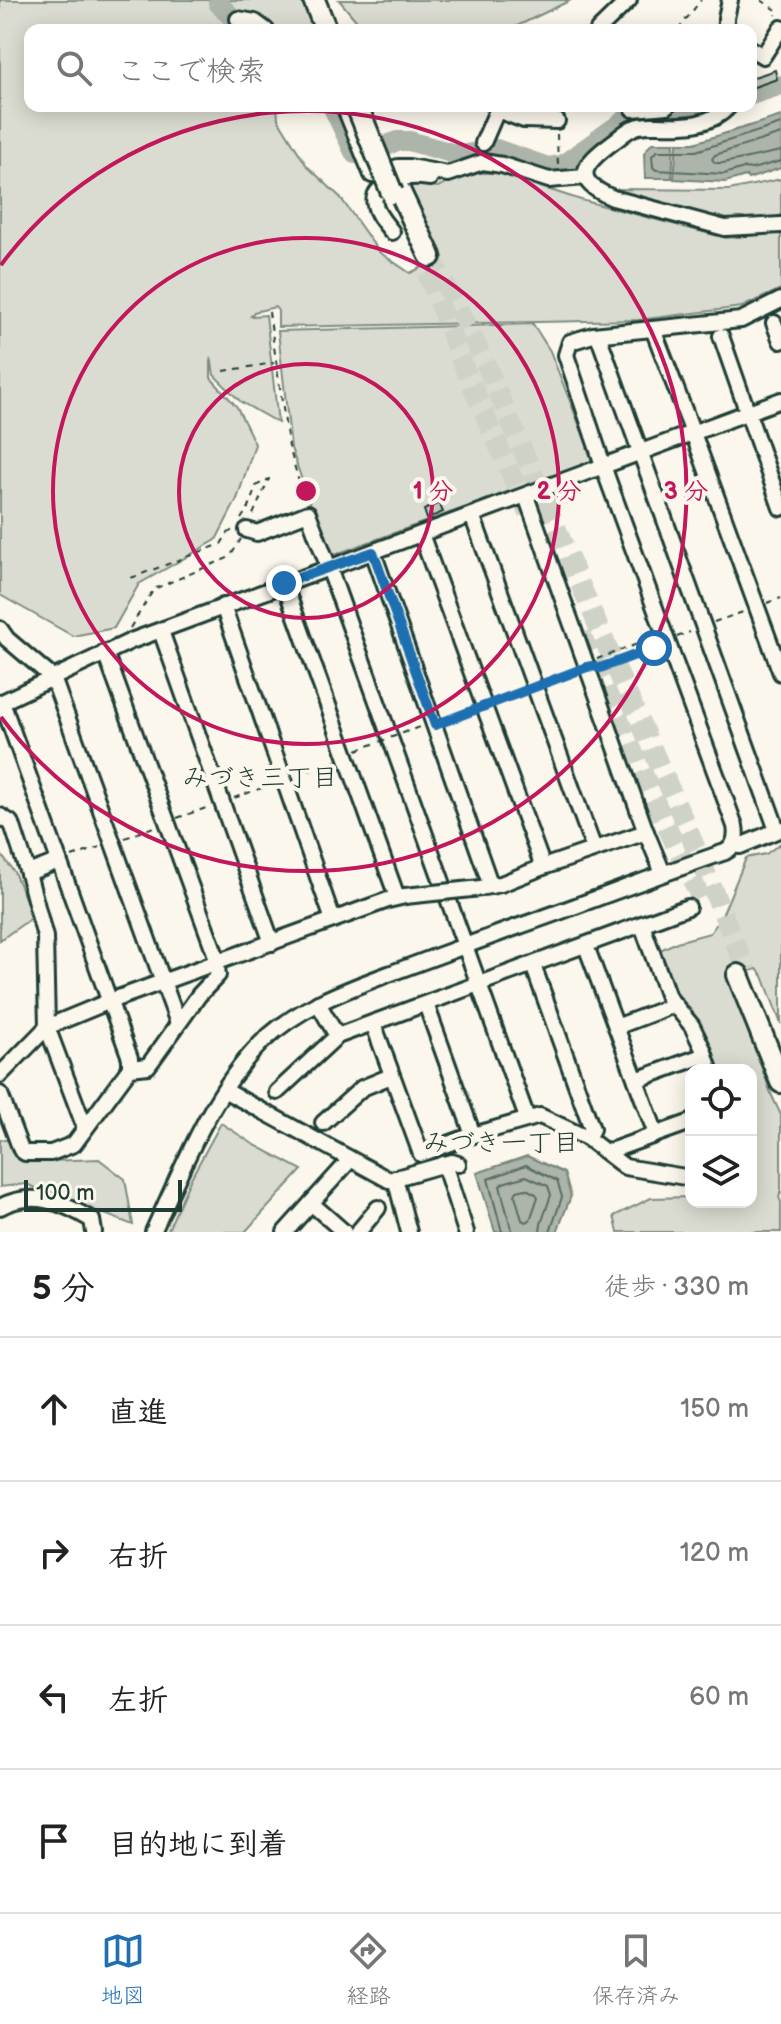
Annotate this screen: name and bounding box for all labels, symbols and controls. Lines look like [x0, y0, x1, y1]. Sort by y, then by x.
search box [24, 24, 757, 112]
icon: search [52, 46, 96, 90]
text: ここで検索 [116, 54, 266, 90]
centre of rings [292, 477, 320, 505]
text: 1 分 [413, 477, 453, 506]
text: 2 分 [537, 477, 581, 506]
text: 3 分 [664, 477, 708, 506]
route end [266, 565, 302, 601]
route start [636, 630, 672, 666]
district label: みづき三丁目 [182, 763, 338, 794]
map controls [685, 1064, 757, 1208]
button: locate [685, 1064, 757, 1136]
district label: みづき一丁目 [423, 1128, 579, 1159]
button: layers [685, 1136, 757, 1208]
scale bar [24, 1176, 182, 1212]
text: 100 m [36, 1180, 95, 1207]
text: 5 分 [32, 1268, 95, 1309]
text: 徒歩 · 330 m [604, 1272, 749, 1303]
icon: ahead [32, 1387, 76, 1431]
text: 150 m [680, 1394, 749, 1425]
text: 直進 [108, 1395, 168, 1431]
icon: right [32, 1531, 76, 1575]
text: 120 m [680, 1538, 749, 1569]
text: 右折 [108, 1539, 168, 1575]
icon: left [32, 1675, 76, 1719]
text: 60 m [689, 1682, 749, 1713]
text: 左折 [108, 1683, 168, 1719]
icon: arrive [32, 1819, 76, 1863]
text: 目的地に到着 [108, 1827, 288, 1863]
tab: 地図 [101, 1929, 145, 2010]
tab: 経路 [346, 1929, 390, 2010]
tab: 保存済み [592, 1929, 680, 2010]

